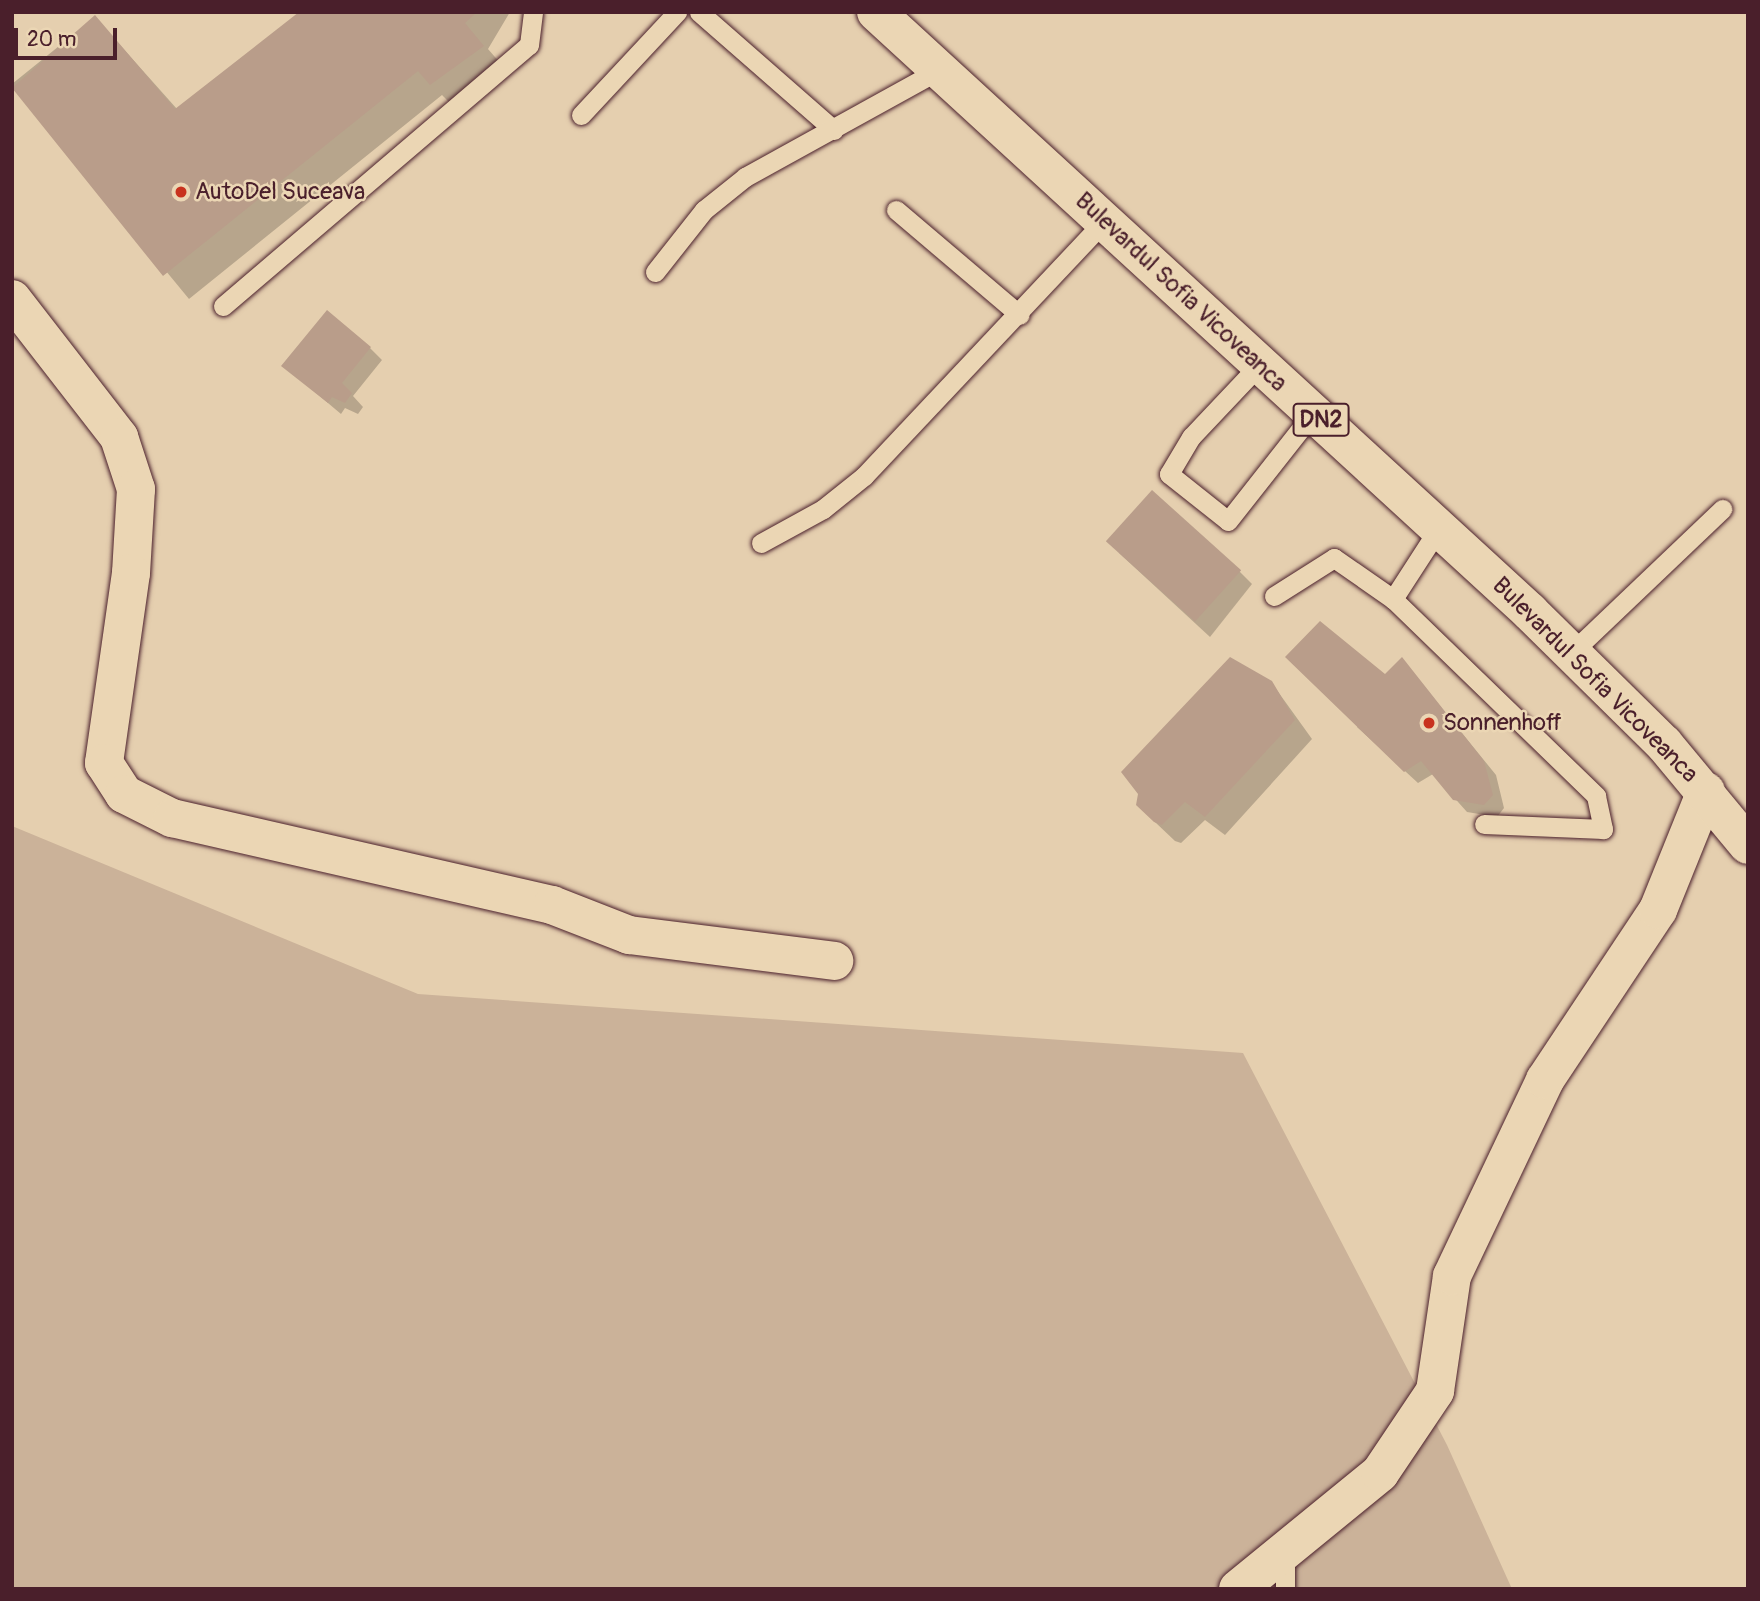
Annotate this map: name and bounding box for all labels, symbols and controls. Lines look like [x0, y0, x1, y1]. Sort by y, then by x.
scale bar [18, 14, 121, 58]
text: 20 m [27, 26, 76, 53]
place label: AutoDel Suceava [195, 178, 365, 206]
marker: AutoDel Suceava [173, 184, 189, 200]
street label: Bulevardul Sofia Vicoveanca [1069, 186, 1293, 398]
road number: DN2 [1291, 400, 1351, 440]
street label: Bulevardul Sofia Vicoveanca [1486, 571, 1704, 789]
place label: Sonnenhoff [1443, 709, 1562, 737]
marker: Sonnenhoff [1421, 715, 1437, 731]

